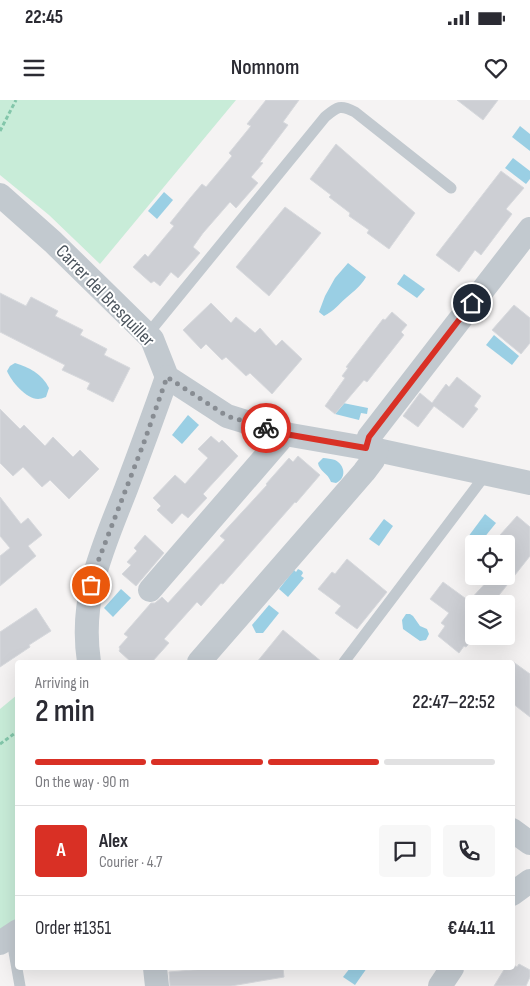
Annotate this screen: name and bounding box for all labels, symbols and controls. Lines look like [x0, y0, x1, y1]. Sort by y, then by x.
text: 22:45 [25, 6, 63, 29]
icon: menu [20, 54, 48, 82]
text: Nomnom [231, 54, 299, 81]
icon: heart [482, 54, 510, 82]
street label: Carrer del Bresquiller [51, 240, 160, 352]
pin [451, 282, 493, 324]
icon: home [458, 289, 486, 317]
courier [241, 403, 291, 453]
icon: bike [252, 414, 280, 442]
map controls [465, 535, 515, 645]
button: locate [465, 535, 515, 585]
pin [70, 564, 112, 606]
icon: bag [77, 571, 105, 599]
button: layers [465, 595, 515, 645]
text: Arriving in [35, 674, 89, 693]
text: 22:47–22:52 [412, 691, 495, 714]
text: 2 min [35, 692, 95, 731]
text: On the way · 90 m [35, 773, 129, 792]
button: chat [379, 825, 431, 877]
button: phone [443, 825, 495, 877]
text: Alex [99, 830, 128, 853]
text: A [56, 839, 66, 862]
text: Courier · 4.7 [99, 853, 162, 872]
text: Order #1351 [35, 917, 111, 940]
text: €44.11 [448, 917, 495, 940]

